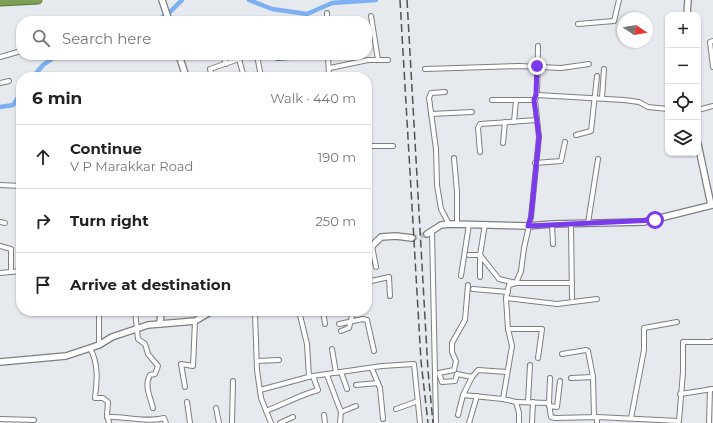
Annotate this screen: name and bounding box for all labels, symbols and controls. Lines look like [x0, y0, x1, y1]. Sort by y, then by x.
north arrow [617, 12, 653, 48]
map controls [665, 12, 701, 156]
button: + [665, 12, 701, 48]
search box [16, 16, 372, 60]
icon: search [30, 27, 52, 49]
text: Search here [62, 29, 151, 48]
button: − [665, 48, 701, 84]
route end [528, 57, 546, 75]
button: locate [665, 84, 701, 120]
text: 6 min [32, 88, 82, 108]
text: Walk · 440 m [270, 90, 356, 106]
button: layers [665, 120, 701, 156]
text: Continue [70, 139, 142, 158]
icon: ahead [32, 146, 54, 168]
text: 190 m [318, 149, 356, 165]
text: V P Marakkar Road [70, 158, 193, 174]
icon: right [32, 210, 54, 232]
text: Turn right [70, 211, 149, 230]
route start [646, 211, 664, 229]
text: 250 m [315, 213, 356, 229]
icon: arrive [32, 274, 54, 296]
text: Arrive at destination [70, 275, 231, 294]

